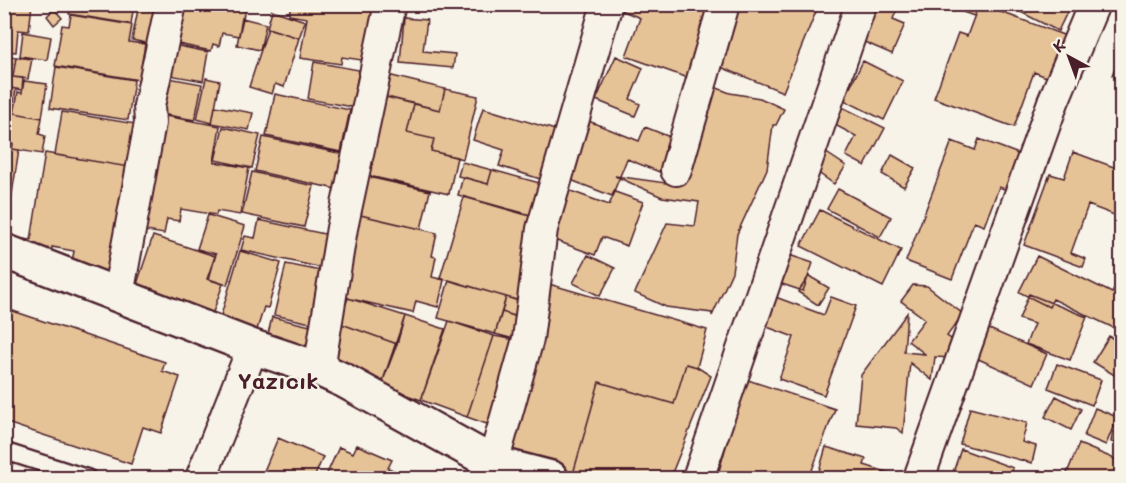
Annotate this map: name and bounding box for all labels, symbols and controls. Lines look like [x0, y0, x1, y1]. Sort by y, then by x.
north arrow [1039, 27, 1099, 87]
text: K [1048, 34, 1070, 57]
district label: Yazıcık [238, 366, 318, 395]

